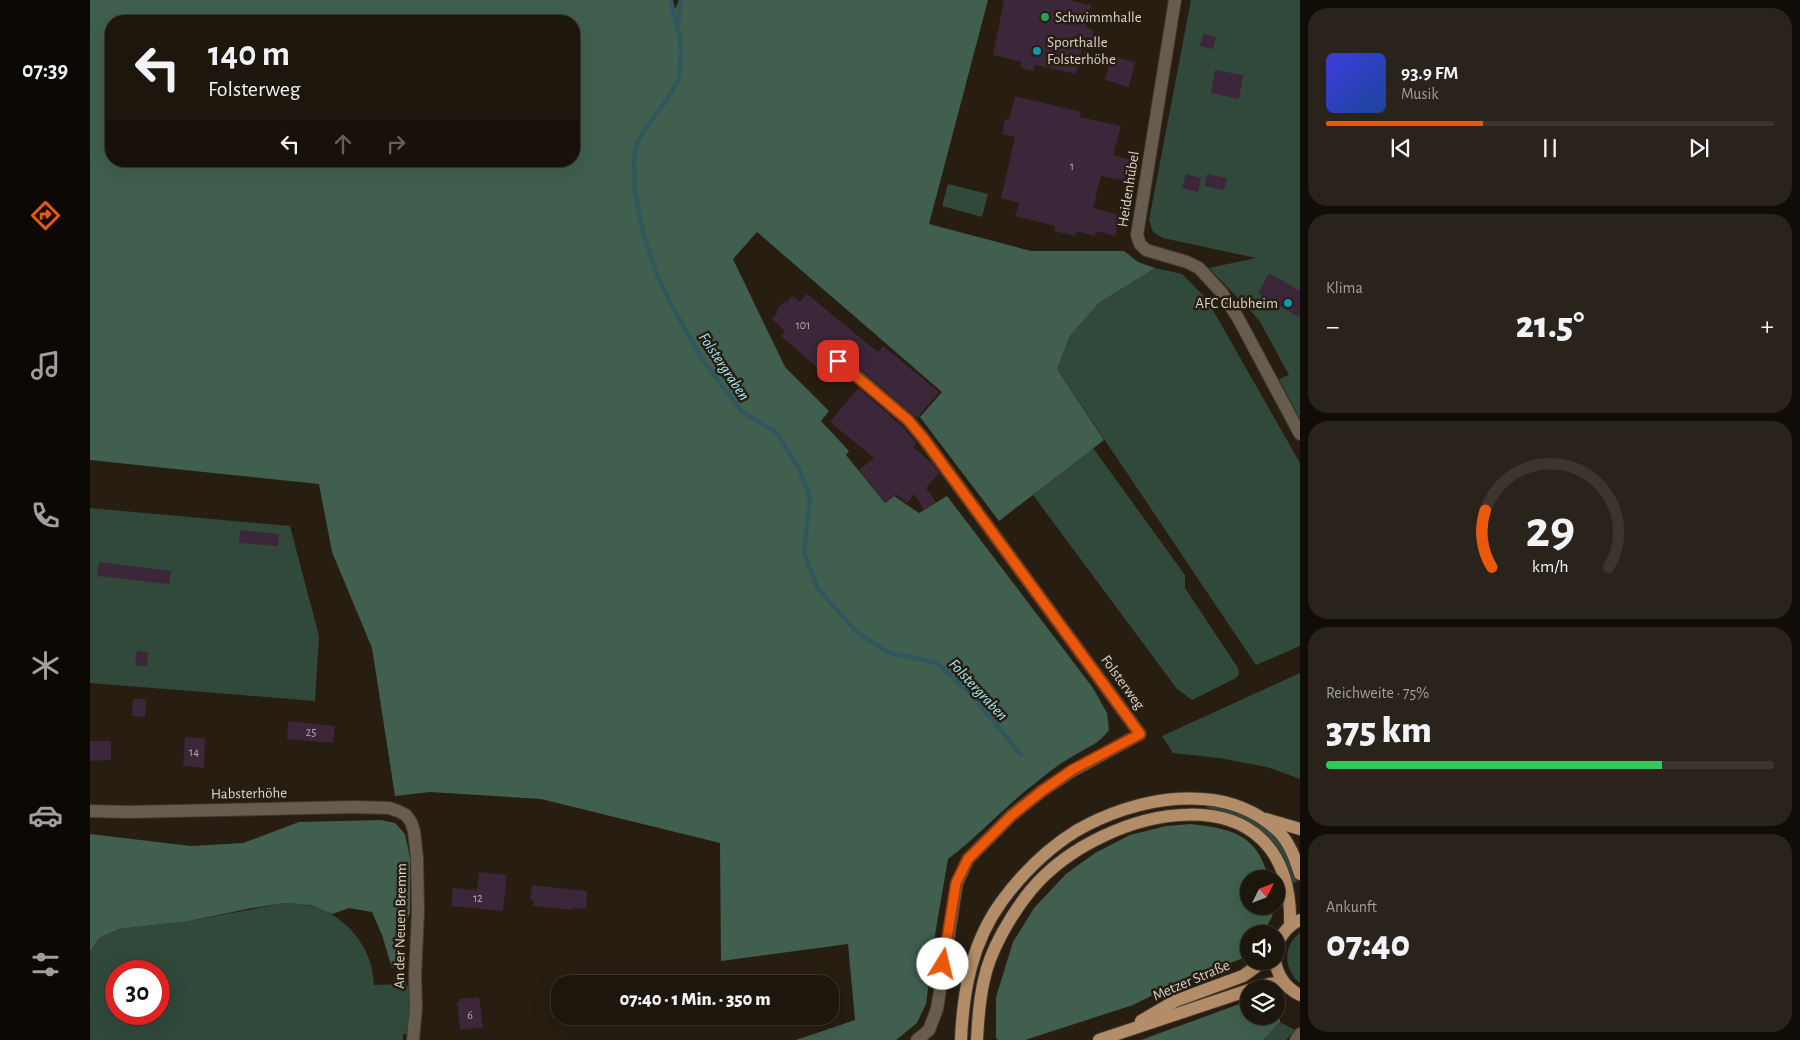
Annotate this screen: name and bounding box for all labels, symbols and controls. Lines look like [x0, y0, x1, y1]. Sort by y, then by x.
place label: Schwimmhalle [1055, 10, 1142, 25]
marker: Schwimmhalle [1039, 11, 1051, 23]
icon: left [125, 35, 190, 100]
place label: Sporthalle Folsterhöhe [1047, 35, 1116, 67]
text: 140 m [208, 37, 290, 72]
marker: Sporthalle Folsterhöhe [1031, 45, 1043, 57]
text: 07:39 [22, 59, 68, 81]
text: 93.9 FM [1401, 64, 1458, 83]
text: Folsterweg [208, 78, 301, 100]
text: Musik [1401, 86, 1439, 102]
icon: left [276, 130, 304, 158]
icon: ahead [329, 130, 357, 158]
icon: right [382, 130, 410, 158]
icon: previous [1387, 134, 1415, 162]
icon: pause [1536, 134, 1564, 162]
icon: next [1685, 134, 1713, 162]
street label: Heidenhübel [1115, 150, 1142, 228]
house number: 1 [1070, 160, 1074, 172]
icon: directions [28, 198, 63, 233]
text: Klima [1326, 280, 1363, 296]
place label: AFC Clubheim [1195, 296, 1278, 311]
marker: AFC Clubheim [1282, 297, 1294, 309]
text: 21.5° [1516, 307, 1584, 345]
text: − [1326, 313, 1339, 341]
text: + [1761, 313, 1774, 341]
house number: 101 [796, 319, 810, 331]
water label: Folstergraben [696, 330, 753, 403]
pin [817, 340, 859, 382]
icon: arrive [824, 347, 852, 375]
icon: music [28, 348, 63, 383]
icon: phone [28, 498, 63, 533]
text: 29 [1525, 504, 1575, 556]
text: km/h [1532, 558, 1568, 576]
icon: climate [28, 648, 63, 683]
street label: Folsterweg [1098, 652, 1148, 713]
water label: Folstergraben [946, 656, 1011, 724]
text: Reichweite · 75% [1326, 685, 1429, 701]
text: 375 km [1326, 712, 1432, 750]
house number: 25 [306, 726, 316, 738]
house number: 14 [189, 746, 199, 758]
street label: Habsterhöhe [211, 785, 287, 802]
icon: car [28, 798, 63, 833]
street label: An der Neuen Bremm [392, 863, 409, 989]
north arrow [1240, 870, 1285, 915]
map controls [1240, 870, 1285, 1025]
house number: 12 [473, 892, 483, 904]
text: Ankunft [1326, 899, 1377, 915]
button: sound [1240, 925, 1285, 970]
text: 07:40 [1326, 926, 1410, 964]
position arrow [916, 937, 968, 989]
icon: filters [28, 947, 63, 982]
street label: Metzer Straße [1150, 957, 1232, 1003]
speed limit sign: 30 [105, 960, 170, 1025]
button: layers [1240, 980, 1285, 1025]
text: 07:40 · 1 Min. · 350 m [619, 990, 771, 1009]
house number: 6 [467, 1009, 473, 1021]

